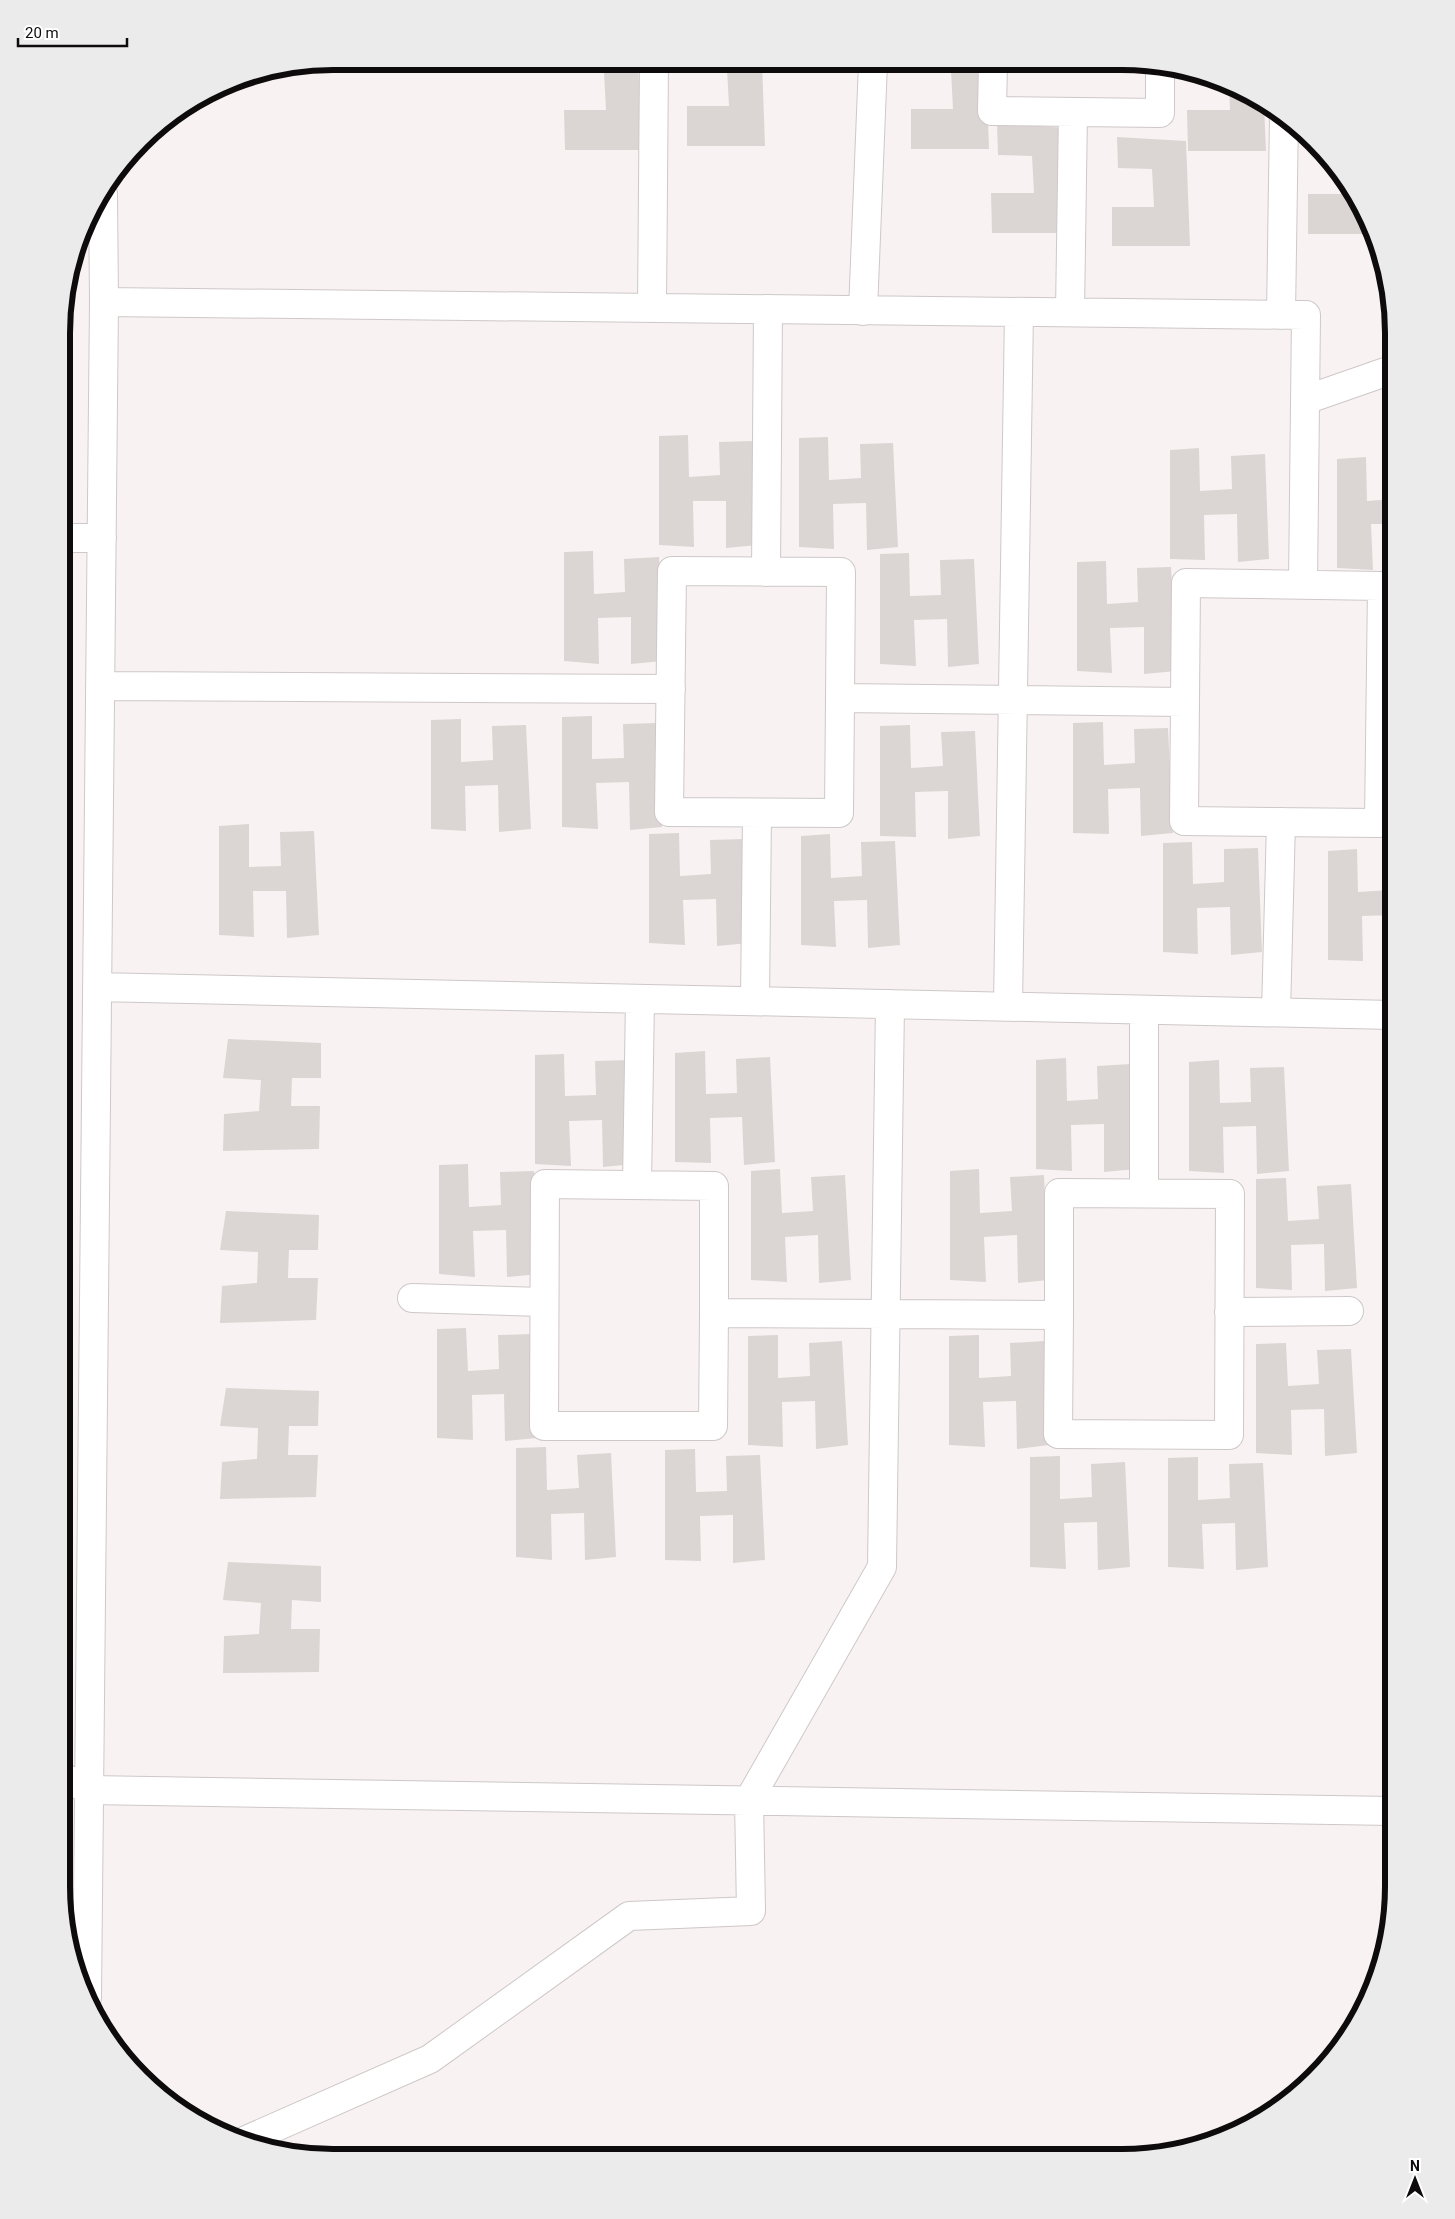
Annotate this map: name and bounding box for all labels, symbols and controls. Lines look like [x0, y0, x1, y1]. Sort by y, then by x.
scale bar [18, 15, 126, 47]
text: 20 m [25, 24, 59, 42]
north arrow [1390, 2154, 1440, 2204]
text: N [1410, 2158, 1420, 2174]

